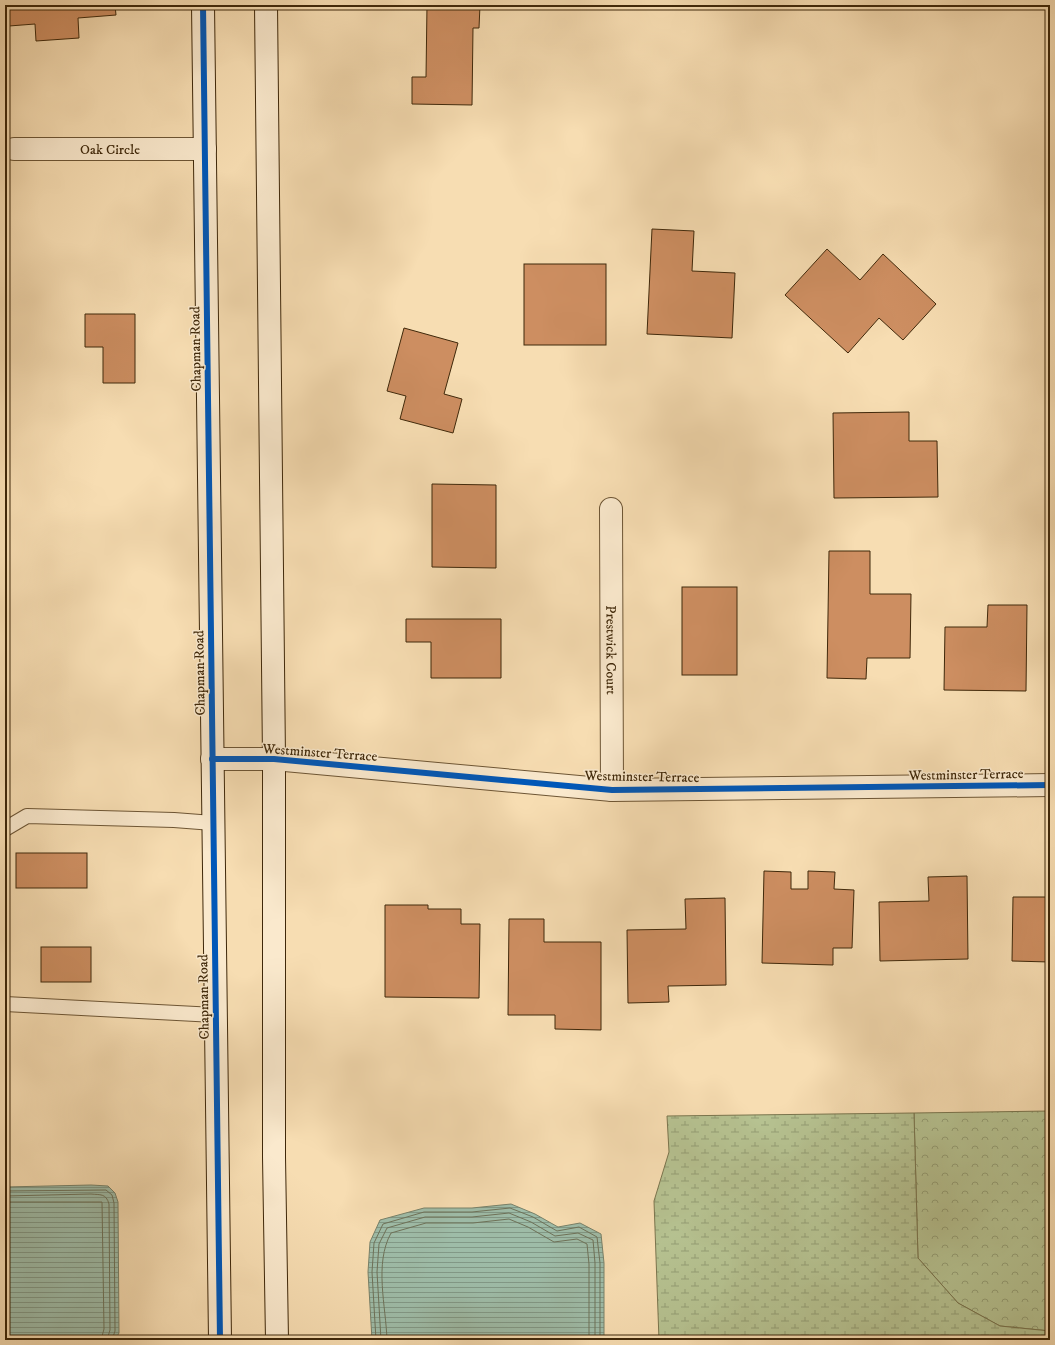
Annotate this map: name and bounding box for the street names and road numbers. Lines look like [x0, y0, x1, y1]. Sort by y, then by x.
street label: Oak Circle [80, 141, 140, 159]
street label: Chapman Road [186, 306, 206, 392]
street label: Prestwick Court [601, 605, 620, 695]
street label: Chapman Road [190, 630, 210, 716]
street label: Westminster Terrace [261, 740, 378, 766]
street label: Westminster Terrace [907, 765, 1024, 785]
street label: Westminster Terrace [583, 767, 700, 787]
street label: Chapman Road [194, 954, 214, 1040]

